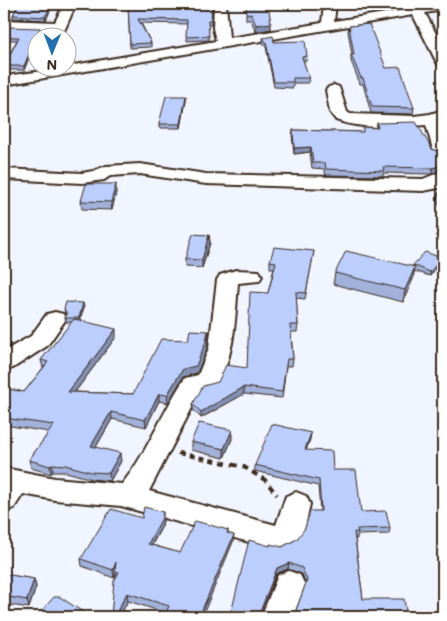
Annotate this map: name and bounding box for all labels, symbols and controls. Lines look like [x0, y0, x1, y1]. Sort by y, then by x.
north arrow [28, 28, 78, 78]
text: N [46, 56, 57, 75]

